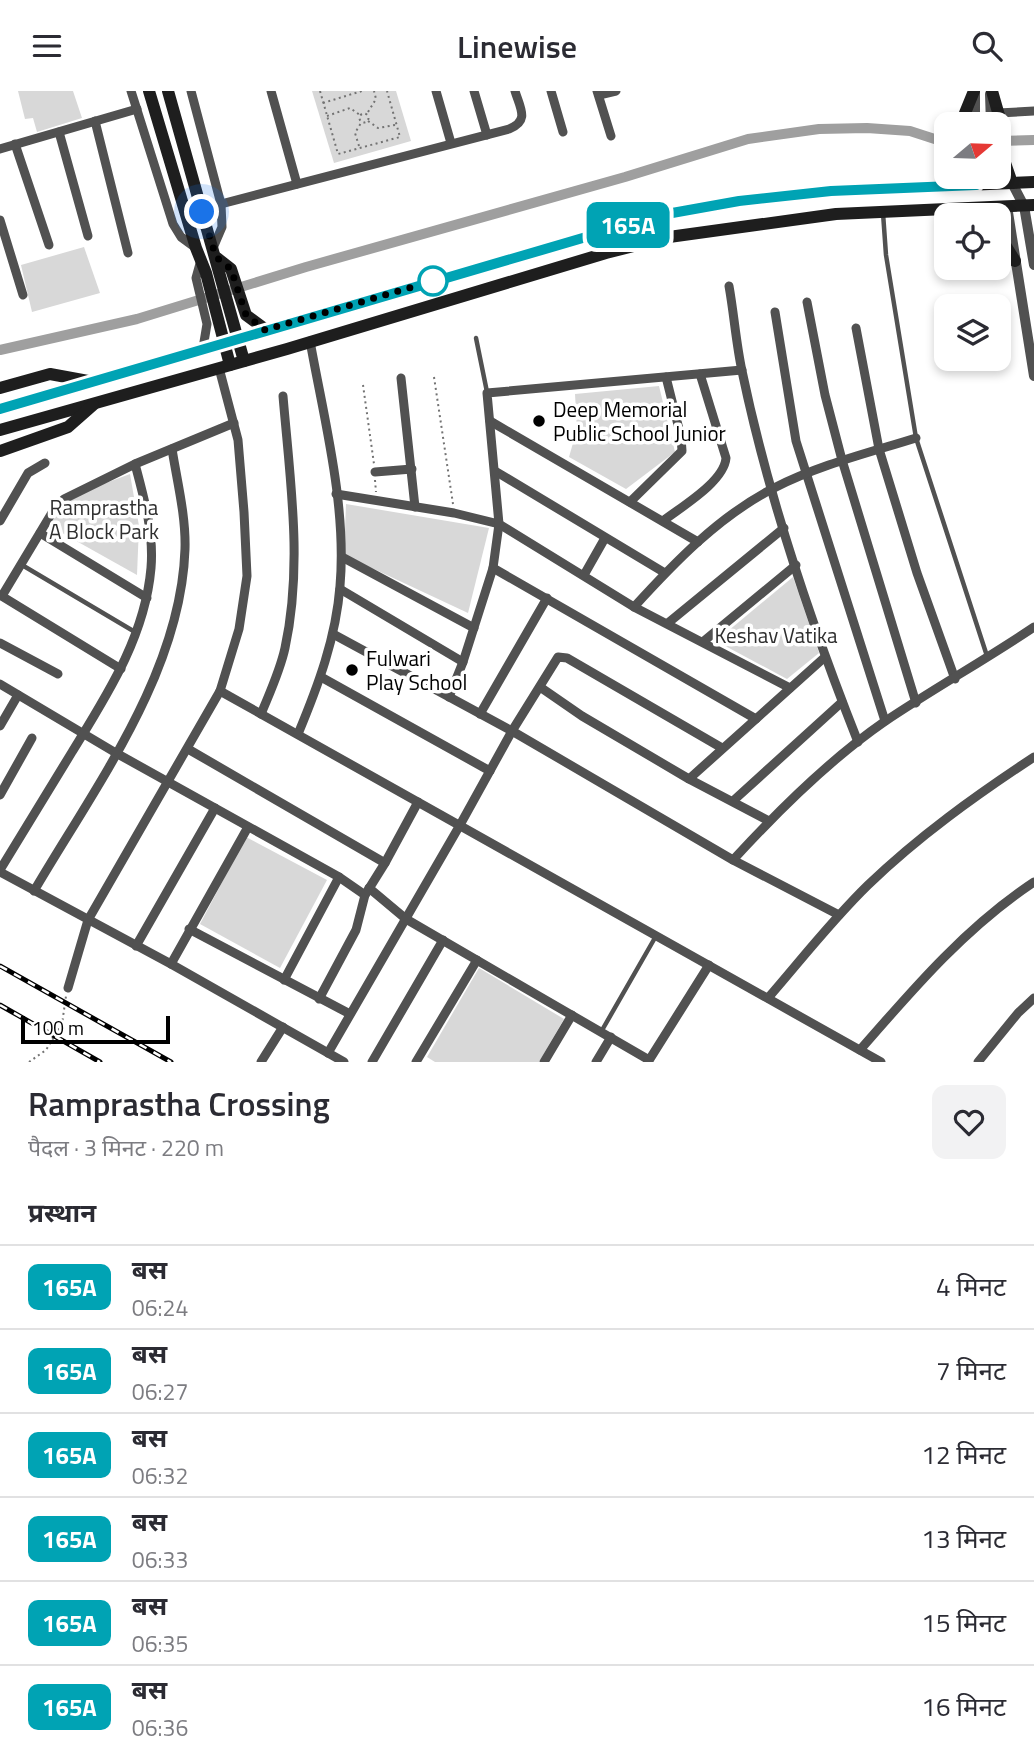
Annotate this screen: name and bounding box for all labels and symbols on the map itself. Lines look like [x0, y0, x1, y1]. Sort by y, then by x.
north arrow [934, 112, 1012, 189]
your location [184, 194, 219, 229]
line badge: 165A [579, 202, 677, 248]
unlabelled marker [418, 266, 448, 296]
place label: Deep Memorial Public School Junior [553, 393, 726, 449]
marker: Deep Memorial Public School Junior [531, 413, 547, 429]
park label: Ramprastha A Block Park [49, 491, 159, 547]
park label: Keshav Vatika [714, 619, 838, 651]
place label: Fulwari Play School [366, 642, 467, 698]
marker: Fulwari Play School [344, 662, 360, 678]
scale bar [21, 1013, 170, 1045]

